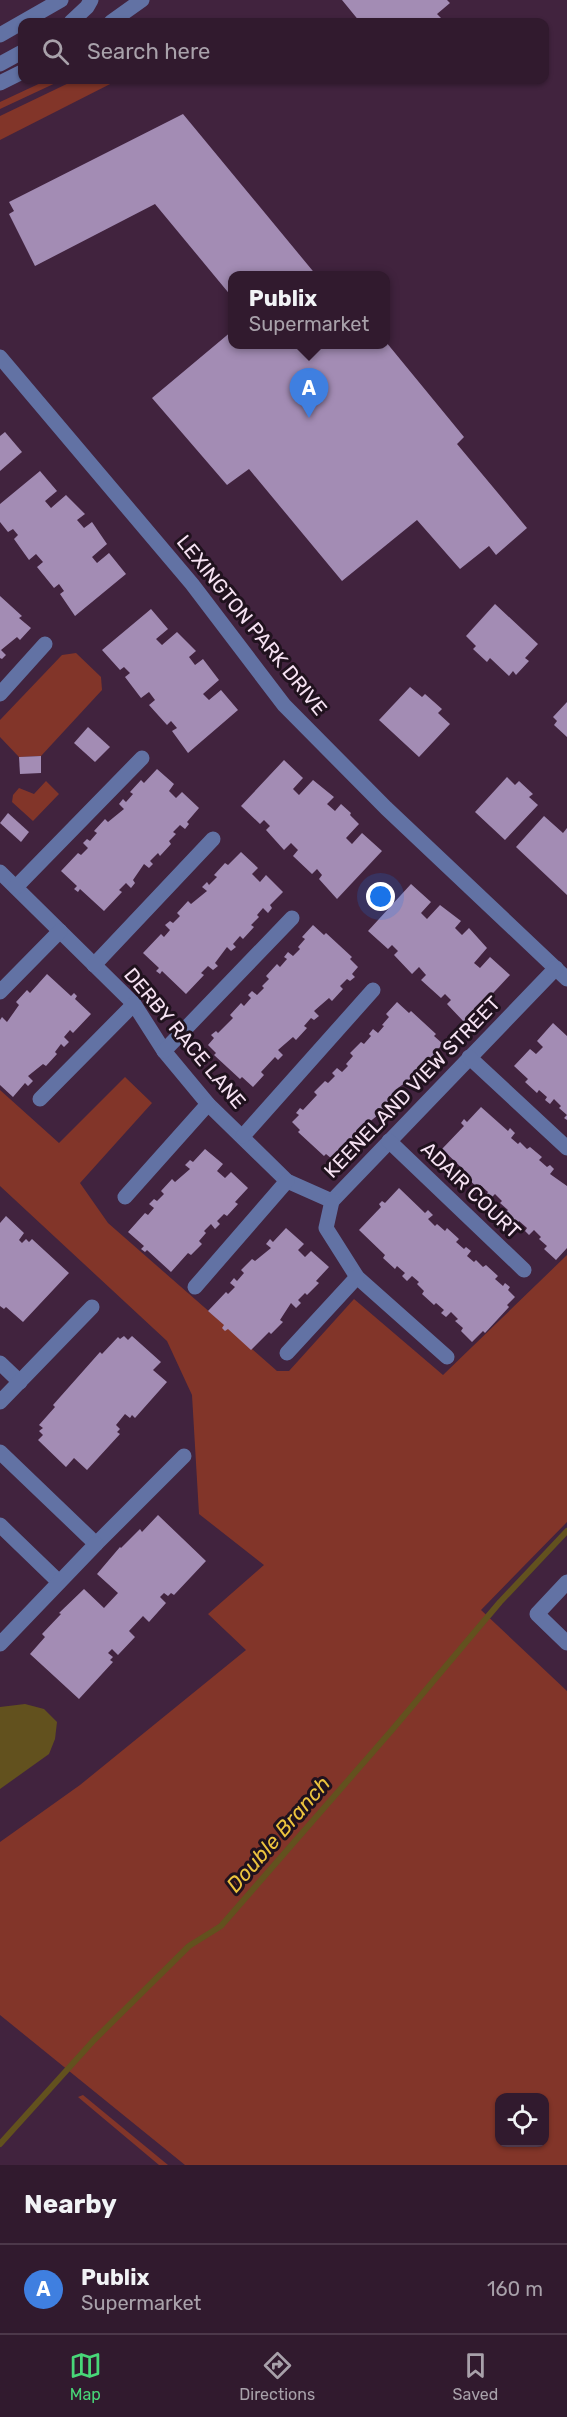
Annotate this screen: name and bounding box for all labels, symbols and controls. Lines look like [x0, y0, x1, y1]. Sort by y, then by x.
search box [18, 18, 549, 84]
icon: search [39, 35, 72, 68]
text: Search here [87, 38, 210, 65]
popup [228, 271, 390, 349]
text: Publix [249, 285, 317, 312]
text: Supermarket [249, 312, 369, 336]
pin: A [290, 368, 328, 418]
street label: LEXINGTON PARK DRIVE [172, 530, 332, 720]
your location [366, 882, 395, 911]
street label: DERBY RACE LANE [119, 963, 251, 1113]
street label: KEENELAND VIEW STREET [319, 991, 505, 1183]
street label: ADAIR COURT [416, 1136, 526, 1244]
water label: Double Branch [221, 1771, 335, 1897]
map controls [495, 2093, 549, 2147]
button: locate [495, 2093, 549, 2147]
text: Nearby [24, 2189, 117, 2220]
text: Publix [81, 2264, 149, 2291]
text: A [36, 2277, 51, 2301]
text: 160 m [487, 2277, 543, 2301]
text: Supermarket [81, 2291, 201, 2315]
tab: Map [69, 2349, 102, 2404]
tab: Directions [239, 2349, 315, 2404]
tab: Saved [453, 2349, 498, 2404]

